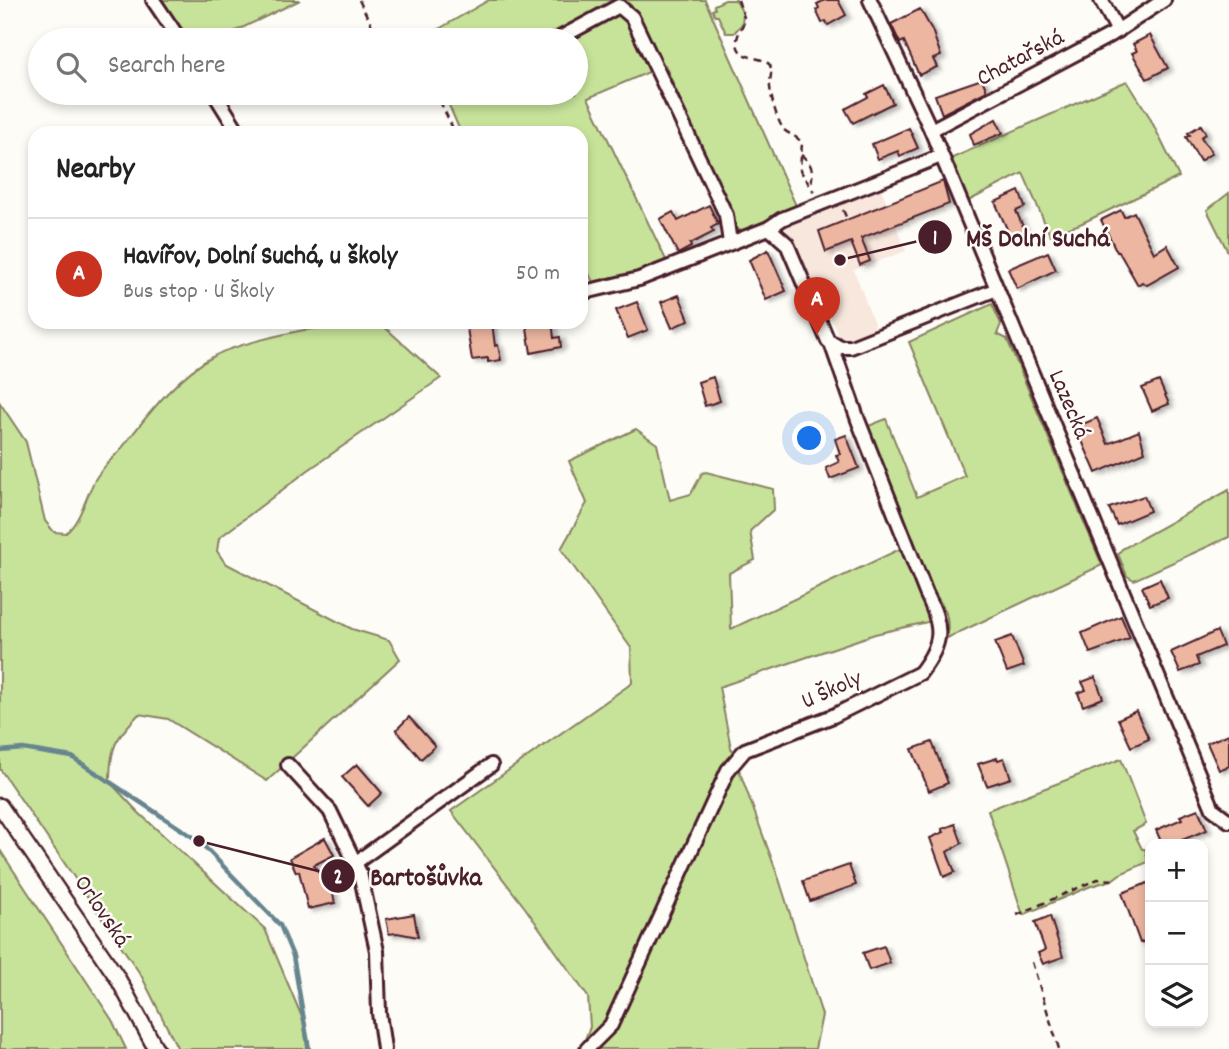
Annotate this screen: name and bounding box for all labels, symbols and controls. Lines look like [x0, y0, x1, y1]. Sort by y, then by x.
street label: Chatařská [971, 22, 1071, 96]
search box [28, 28, 588, 105]
icon: search [52, 48, 90, 86]
text: Search here [108, 48, 226, 85]
text: Nearby [56, 150, 134, 193]
callout: MŠ Dolní Suchá [917, 213, 1124, 260]
text: MŠ Dolní Suchá [966, 222, 1111, 259]
text: 1 [933, 225, 937, 255]
text: Havířov, Dolní Suchá, u školy [123, 239, 397, 276]
text: A [73, 258, 85, 291]
text: 50 m [516, 258, 560, 291]
text: Bus stop · U Školy [123, 276, 274, 309]
pin: A [794, 277, 840, 335]
street label: Lazecká [1038, 365, 1098, 445]
your location [792, 421, 826, 455]
street label: U Školy [796, 662, 869, 719]
map controls [1145, 839, 1208, 1028]
button: + [1145, 839, 1208, 902]
callout: Bartošůvka [321, 852, 495, 899]
text: Bartošůvka [370, 861, 483, 898]
text: 2 [333, 864, 343, 894]
street label: Orlovská [64, 869, 138, 955]
button: − [1145, 902, 1208, 965]
button: layers [1145, 965, 1208, 1028]

